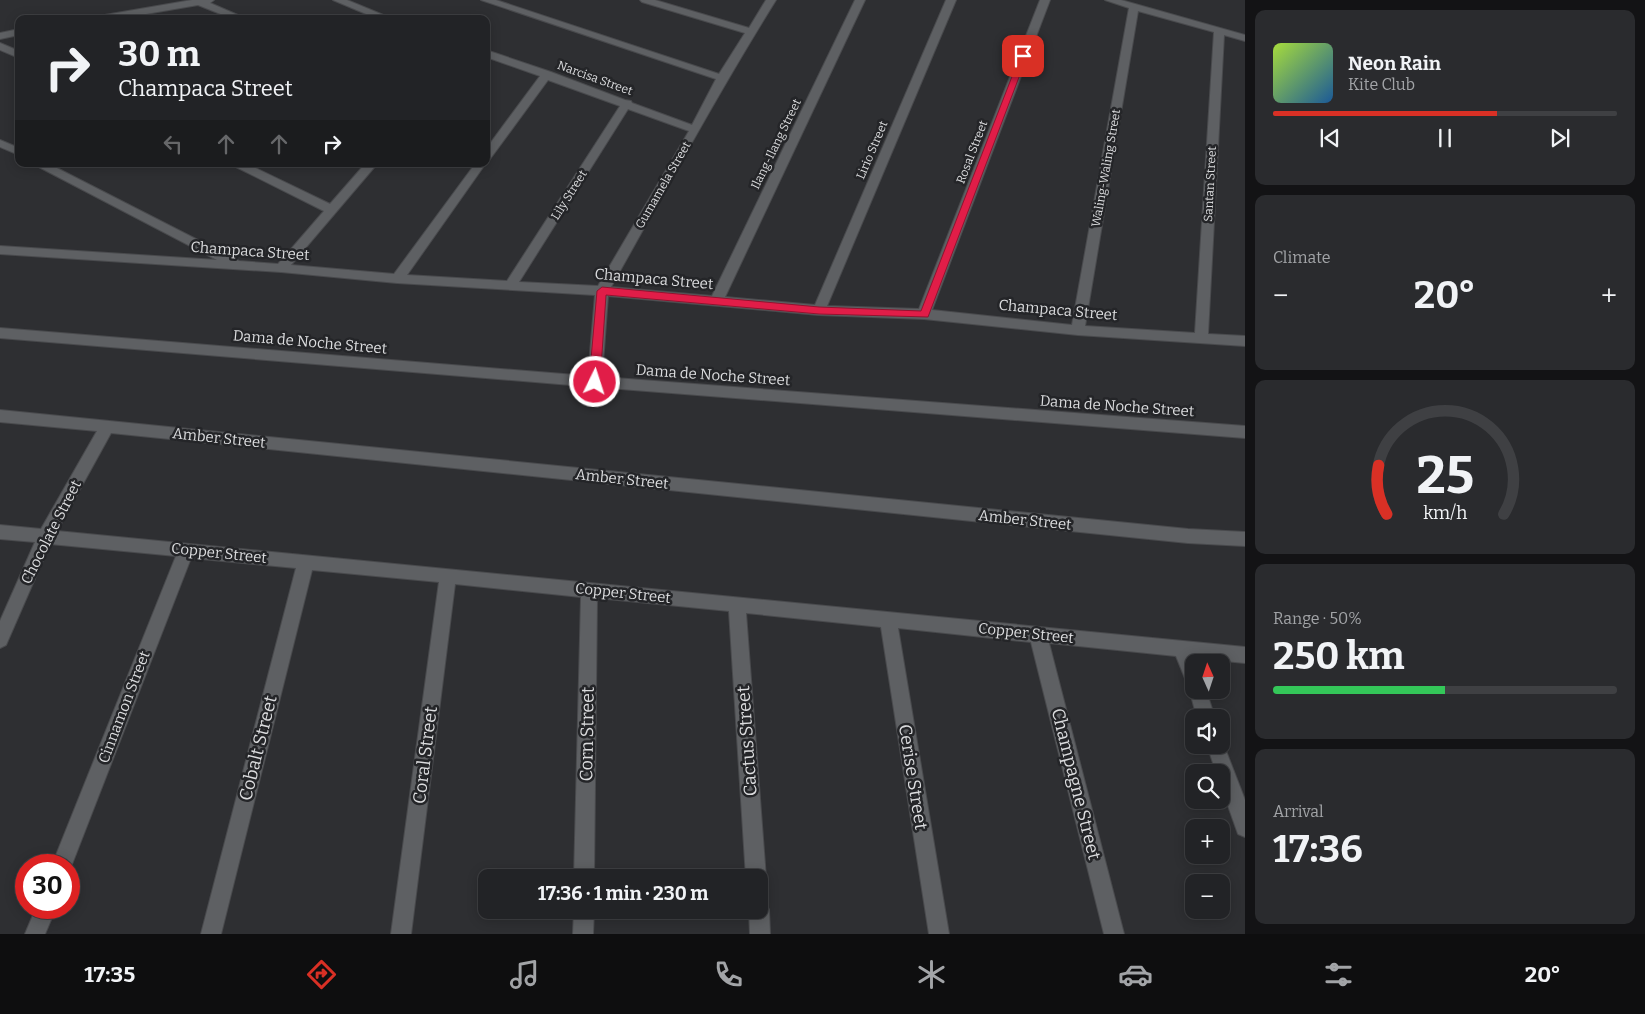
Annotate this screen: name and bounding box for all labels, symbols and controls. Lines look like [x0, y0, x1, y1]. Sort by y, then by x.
text: 30 m [118, 33, 200, 75]
icon: right [35, 35, 100, 100]
pin [1002, 35, 1044, 77]
icon: arrive [1009, 42, 1037, 70]
text: Neon Rain [1348, 52, 1441, 75]
street label: Narcisa Street [555, 58, 635, 98]
text: Champaca Street [118, 75, 293, 102]
text: Kite Club [1348, 75, 1415, 94]
street label: Ilang-Ilang Street [748, 96, 804, 191]
street label: Waling-Waling Street [1089, 107, 1123, 228]
street label: Lirio Street [853, 118, 891, 181]
street label: Rosal Street [954, 118, 991, 186]
icon: previous [1316, 124, 1344, 152]
icon: pause [1431, 124, 1459, 152]
icon: next [1546, 124, 1574, 152]
icon: left [159, 130, 187, 158]
icon: ahead [212, 130, 240, 158]
icon: ahead [265, 130, 293, 158]
icon: right [318, 130, 346, 158]
street label: Gumamela Street [632, 138, 694, 231]
street label: Santan Street [1201, 145, 1219, 222]
street label: Lily Street [548, 167, 590, 222]
street label: Champaca Street [190, 238, 311, 264]
text: Climate [1273, 248, 1331, 267]
street label: Champaca Street [594, 265, 715, 293]
text: 20° [1414, 272, 1476, 318]
text: − [1273, 279, 1288, 312]
text: + [1601, 279, 1617, 312]
street label: Champaca Street [998, 296, 1119, 324]
street label: Dama de Noche Street [232, 326, 388, 358]
position arrow [568, 355, 620, 407]
street label: Dama de Noche Street [635, 361, 791, 389]
street label: Dama de Noche Street [1039, 392, 1195, 420]
street label: Amber Street [172, 424, 267, 452]
text: 25 [1416, 444, 1474, 507]
street label: Amber Street [575, 465, 670, 493]
street label: Chocolate Street [17, 476, 85, 587]
text: km/h [1423, 502, 1467, 524]
street label: Amber Street [978, 506, 1073, 534]
street label: Copper Street [170, 539, 268, 567]
street label: Copper Street [574, 579, 672, 607]
text: Range · 50% [1273, 609, 1362, 628]
street label: Copper Street [977, 619, 1075, 647]
text: 250 km [1273, 633, 1404, 679]
street label: Cinnamon Street [94, 648, 154, 766]
north arrow [1185, 654, 1230, 699]
map controls [1185, 654, 1230, 919]
street label: Cactus Street [732, 684, 762, 797]
street label: Corn Street [575, 686, 599, 782]
street label: Cobalt Street [234, 693, 282, 803]
street label: Coral Street [408, 704, 442, 805]
street label: Champagne Street [1047, 706, 1106, 863]
button: sound [1185, 709, 1230, 754]
street label: Cerise Street [894, 722, 932, 832]
button: search [1185, 764, 1230, 809]
text: Arrival [1273, 802, 1324, 821]
button: + [1185, 819, 1230, 864]
text: 17:36 [1273, 826, 1363, 872]
speed limit sign: 30 [15, 854, 80, 919]
button: − [1185, 874, 1230, 919]
text: 17:36 · 1 min · 230 m [538, 882, 708, 905]
icon: directions [304, 957, 339, 992]
icon: music [507, 957, 542, 992]
icon: phone [711, 957, 746, 992]
icon: climate [914, 957, 949, 992]
icon: car [1118, 957, 1153, 992]
icon: filters [1321, 957, 1356, 992]
text: 17:35 [84, 961, 135, 988]
text: 20° [1525, 961, 1561, 988]

